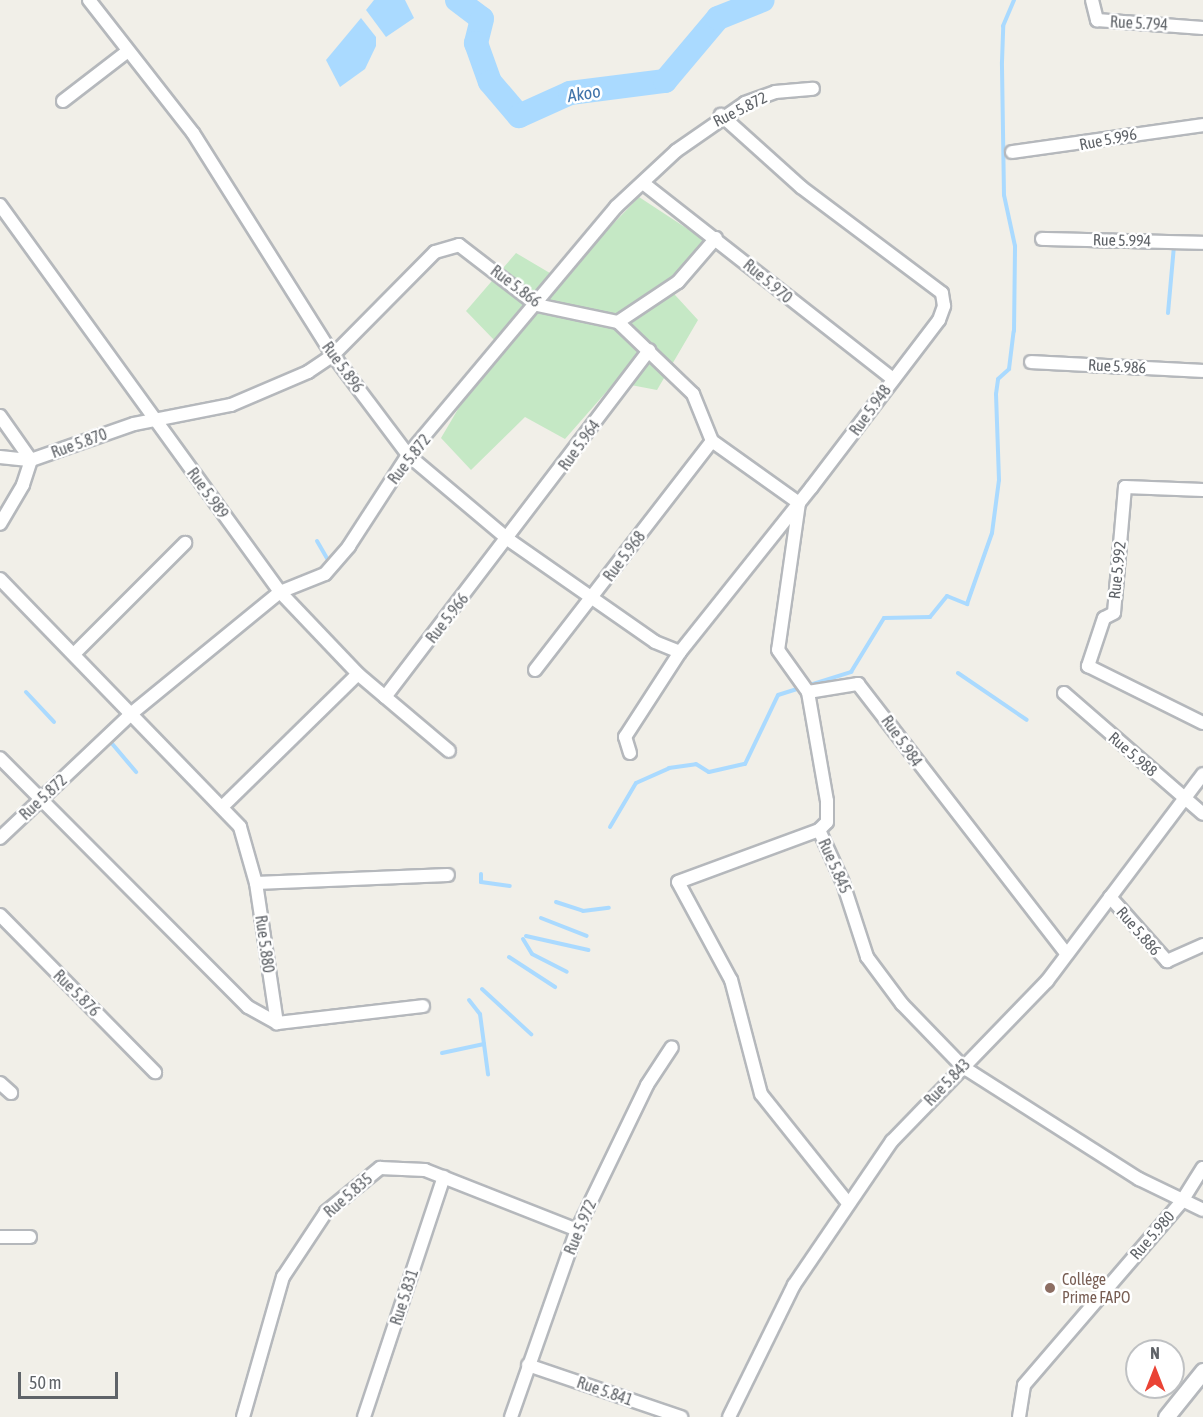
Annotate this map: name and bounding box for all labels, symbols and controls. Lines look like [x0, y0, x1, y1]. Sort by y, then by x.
street label: Rue 5.794 [1109, 12, 1169, 34]
water label: Akoo [566, 81, 602, 107]
street label: Rue 5.872 [710, 87, 770, 131]
street label: Rue 5.996 [1078, 124, 1138, 154]
street label: Rue 5.994 [1093, 230, 1151, 250]
street label: Rue 5.970 [740, 255, 796, 307]
street label: Rue 5.866 [487, 261, 545, 311]
street label: Rue 5.896 [318, 338, 368, 396]
street label: Rue 5.986 [1087, 355, 1147, 377]
street label: Rue 5.948 [845, 381, 895, 439]
street label: Rue 5.964 [554, 416, 604, 474]
street label: Rue 5.870 [48, 424, 110, 462]
street label: Rue 5.872 [384, 430, 434, 488]
street label: Rue 5.989 [183, 464, 233, 522]
street label: Rue 5.968 [599, 527, 649, 585]
street label: Rue 5.992 [1104, 540, 1130, 600]
street label: Rue 5.966 [422, 589, 472, 647]
street label: Rue 5.984 [877, 712, 927, 770]
street label: Rue 5.988 [1105, 728, 1161, 780]
street label: Rue 5.872 [15, 770, 71, 824]
street label: Rue 5.845 [814, 836, 856, 896]
street label: Rue 5.886 [1113, 903, 1165, 959]
street label: Rue 5.880 [251, 914, 279, 974]
street label: Rue 5.876 [50, 966, 104, 1020]
street label: Rue 5.843 [920, 1054, 974, 1110]
street label: Rue 5.835 [320, 1169, 376, 1221]
street label: Rue 5.972 [560, 1197, 600, 1257]
street label: Rue 5.980 [1126, 1207, 1178, 1263]
street label: Rue 5.831 [386, 1266, 422, 1328]
place label: Collége Prime FAPO [1062, 1269, 1130, 1307]
marker: Collége Prime FAPO [1043, 1281, 1057, 1295]
north arrow [1125, 1339, 1185, 1399]
text: N [1150, 1344, 1160, 1362]
scale bar [21, 1360, 122, 1398]
text: 50 m [29, 1372, 61, 1393]
street label: Rue 5.841 [574, 1372, 636, 1410]

